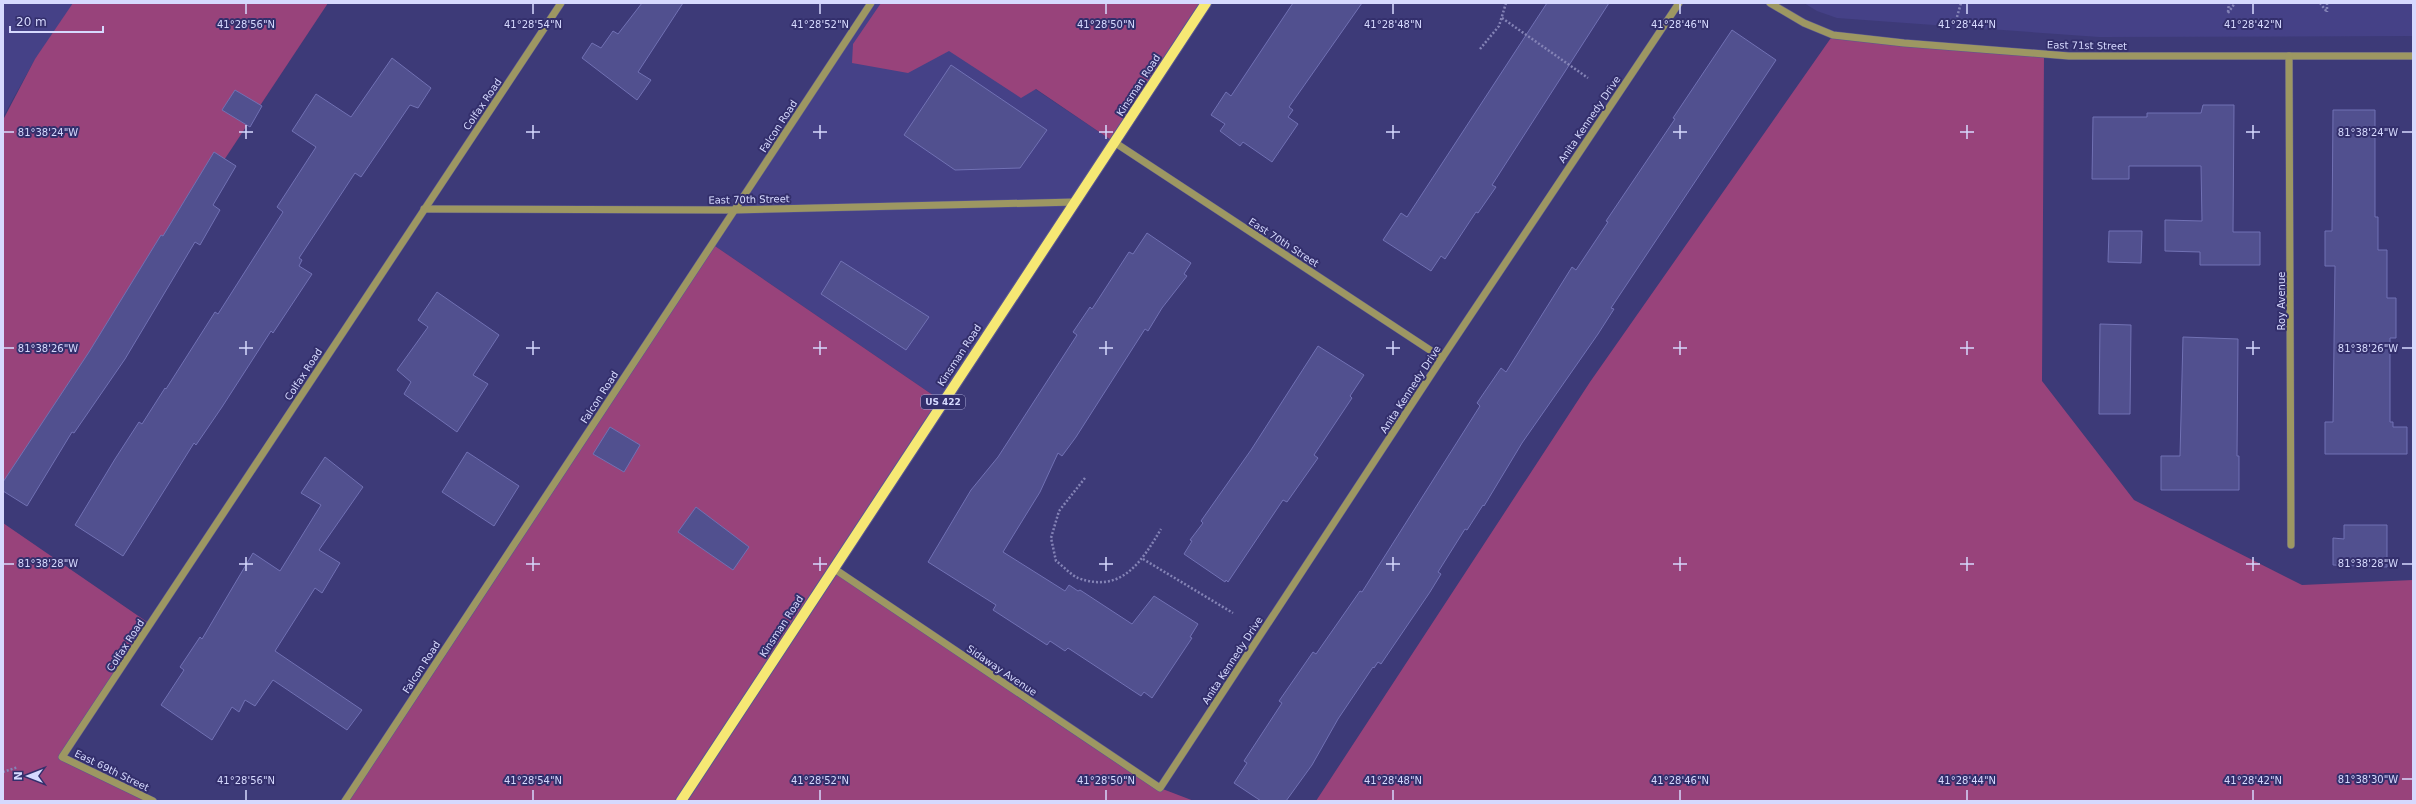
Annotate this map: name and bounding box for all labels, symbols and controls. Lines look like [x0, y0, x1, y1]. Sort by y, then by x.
scale bar [10, 8, 103, 34]
text: 20 m [16, 15, 47, 29]
text: 41°28'56"N [217, 19, 275, 30]
text: 41°28'54"N [504, 19, 562, 30]
text: 41°28'52"N [791, 19, 849, 30]
text: 41°28'50"N [1077, 19, 1135, 30]
text: 41°28'48"N [1364, 19, 1422, 30]
text: 41°28'46"N [1651, 19, 1709, 30]
text: 41°28'44"N [1938, 19, 1996, 30]
text: 41°28'42"N [2224, 19, 2282, 30]
street label: East 71st Street [2047, 39, 2127, 52]
street label: Kinsman Road [1114, 52, 1162, 118]
street label: Anita Kennedy Drive [1556, 74, 1623, 165]
street label: Colfax Road [461, 76, 504, 132]
street label: Falcon Road [757, 98, 799, 154]
text: 81°38'24"W [18, 127, 78, 138]
text: 81°38'24"W [2338, 127, 2398, 138]
street label: East 70th Street [708, 193, 790, 206]
street label: East 70th Street [1247, 216, 1321, 269]
street label: Roy Avenue [2276, 272, 2287, 330]
street label: Kinsman Road [935, 322, 983, 388]
text: 81°38'26"W [18, 343, 78, 354]
street label: Anita Kennedy Drive [1378, 343, 1443, 435]
text: 81°38'26"W [2338, 343, 2398, 354]
street label: Colfax Road [283, 346, 324, 402]
street label: Falcon Road [578, 369, 620, 425]
road number: US 422 [921, 395, 965, 409]
text: 81°38'28"W [18, 558, 78, 569]
text: 81°38'28"W [2338, 558, 2398, 569]
street label: Kinsman Road [757, 593, 805, 659]
street label: Anita Kennedy Drive [1200, 614, 1265, 706]
street label: Colfax Road [105, 617, 146, 673]
street label: Falcon Road [400, 639, 442, 695]
street label: Sidaway Avenue [965, 643, 1039, 698]
street label: East 69th Street [73, 748, 151, 793]
north arrow [8, 756, 48, 796]
text: N [12, 771, 25, 781]
text: 81°38'30"W [2338, 774, 2398, 785]
text: 41°28'56"N [217, 775, 275, 786]
text: 41°28'54"N [504, 775, 562, 786]
text: 41°28'52"N [791, 775, 849, 786]
text: 41°28'50"N [1077, 775, 1135, 786]
text: 41°28'48"N [1364, 775, 1422, 786]
text: 41°28'46"N [1651, 775, 1709, 786]
text: 41°28'44"N [1938, 775, 1996, 786]
text: 41°28'42"N [2224, 775, 2282, 786]

